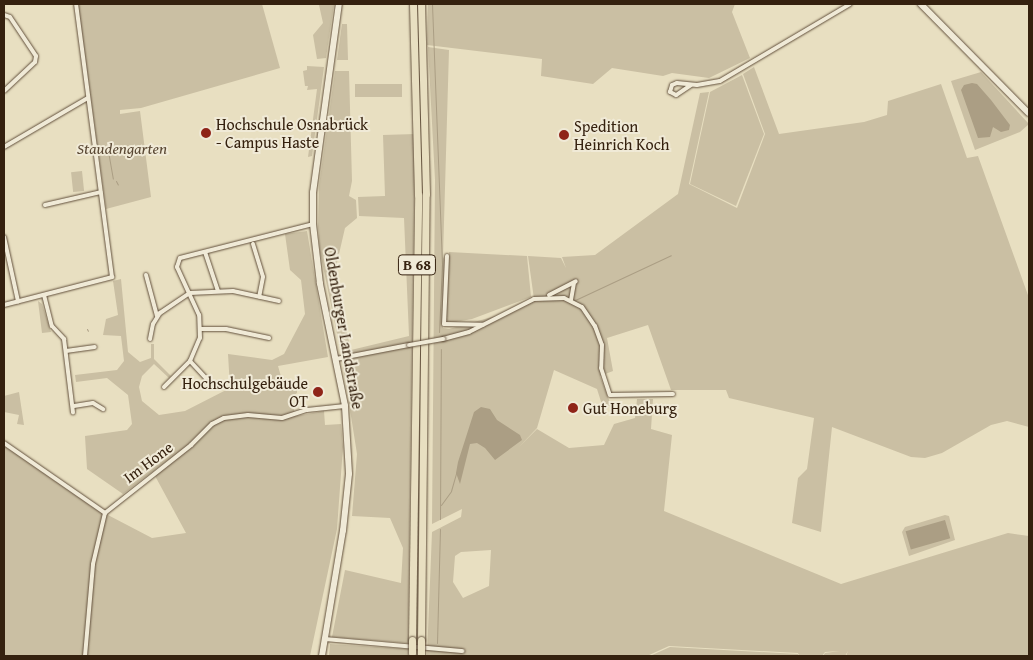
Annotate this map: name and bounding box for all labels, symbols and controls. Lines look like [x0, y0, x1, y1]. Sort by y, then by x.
place label: Hochschule Osnabrück - Campus Haste [216, 114, 368, 152]
place label: Spedition Heinrich Koch [574, 116, 670, 154]
marker: Hochschule Osnabrück - Campus Haste [200, 127, 212, 139]
marker: Spedition Heinrich Koch [558, 129, 570, 141]
park label: Staudengarten [77, 138, 167, 158]
street label: Oldenburger Landstraße [320, 246, 368, 410]
road number: B 68 [397, 252, 437, 278]
place label: Hochschulgebäude OT [182, 373, 308, 411]
marker: Hochschulgebäude OT [312, 386, 324, 398]
place label: Gut Honeburg [583, 398, 677, 418]
marker: Gut Honeburg [567, 402, 579, 414]
street label: Im Hone [120, 437, 176, 487]

